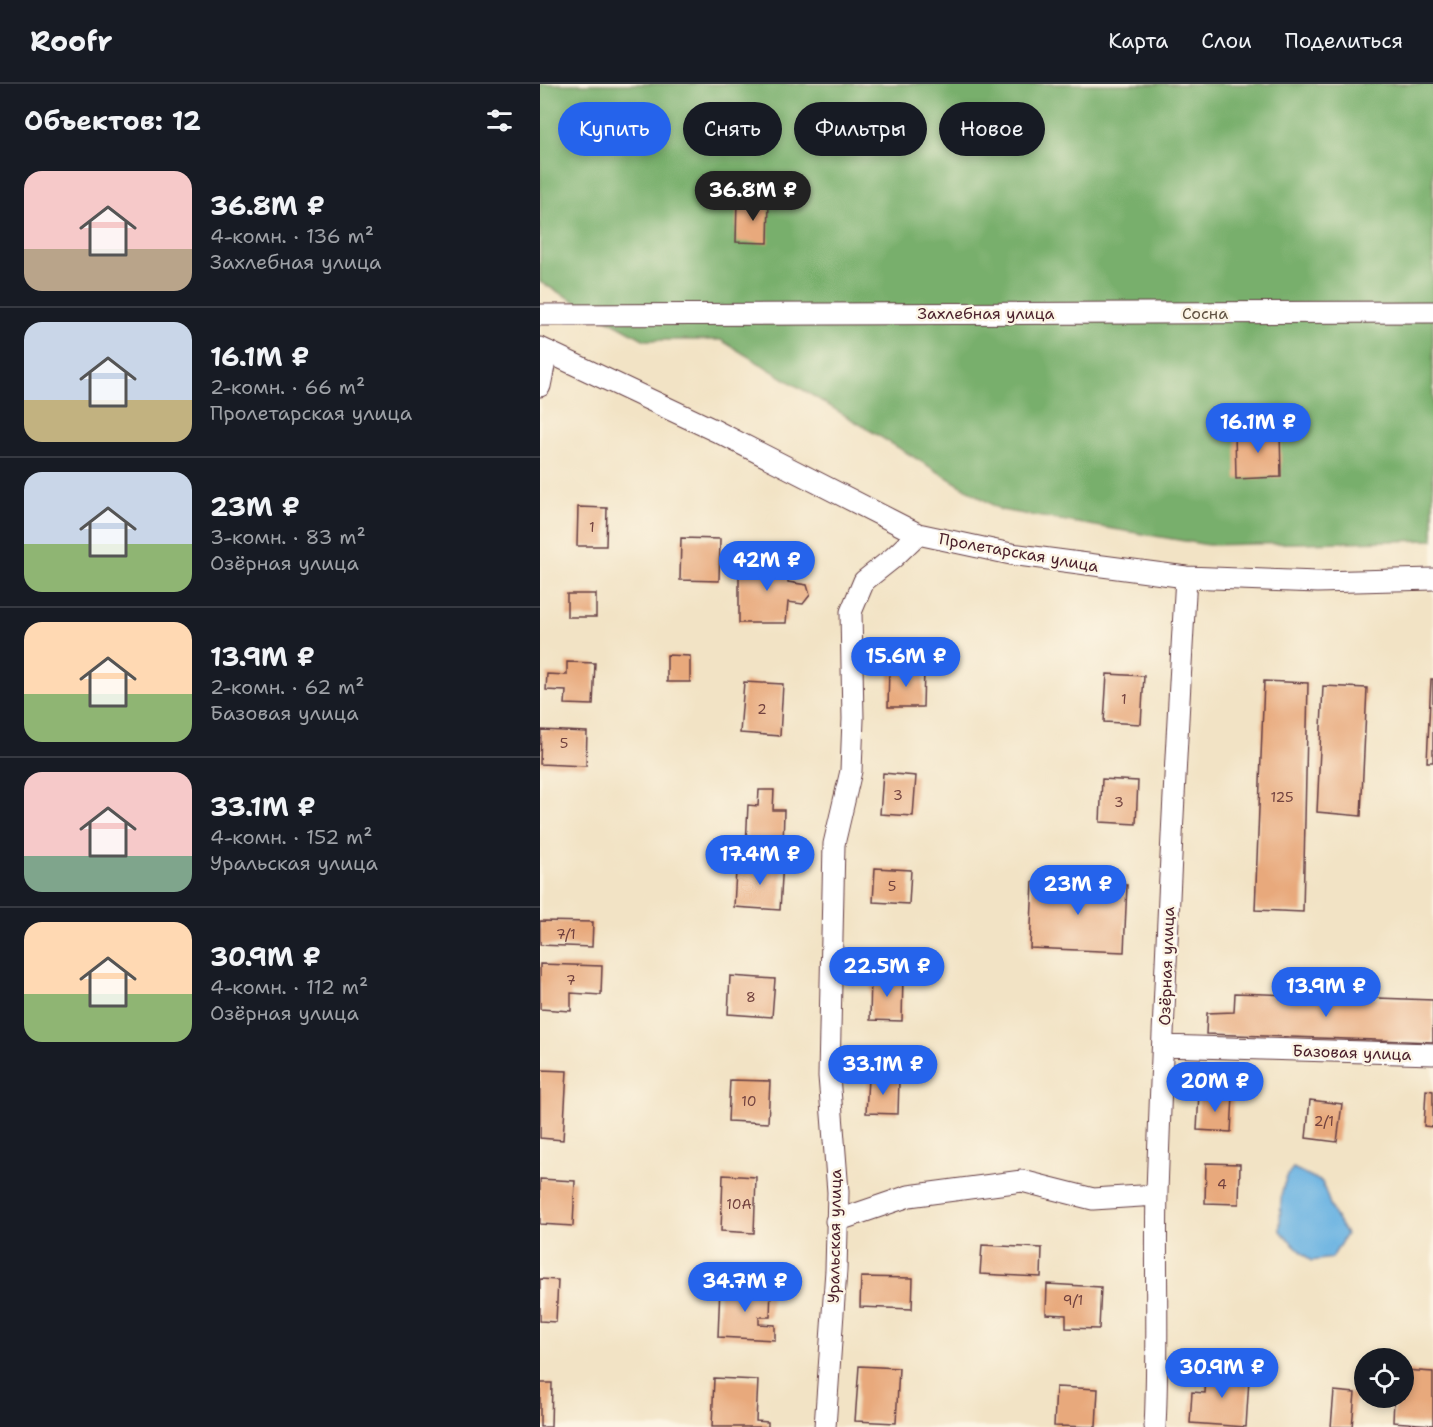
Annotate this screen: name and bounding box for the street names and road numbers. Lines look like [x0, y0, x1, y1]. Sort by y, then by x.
street label: Захлебная улица [917, 303, 1055, 324]
street label: Пролетарская улица [937, 528, 1100, 577]
street label: Озёрная улица [1154, 906, 1179, 1026]
street label: Базовая улица [1292, 1040, 1412, 1065]
street label: Уральская улица [823, 1169, 846, 1303]

